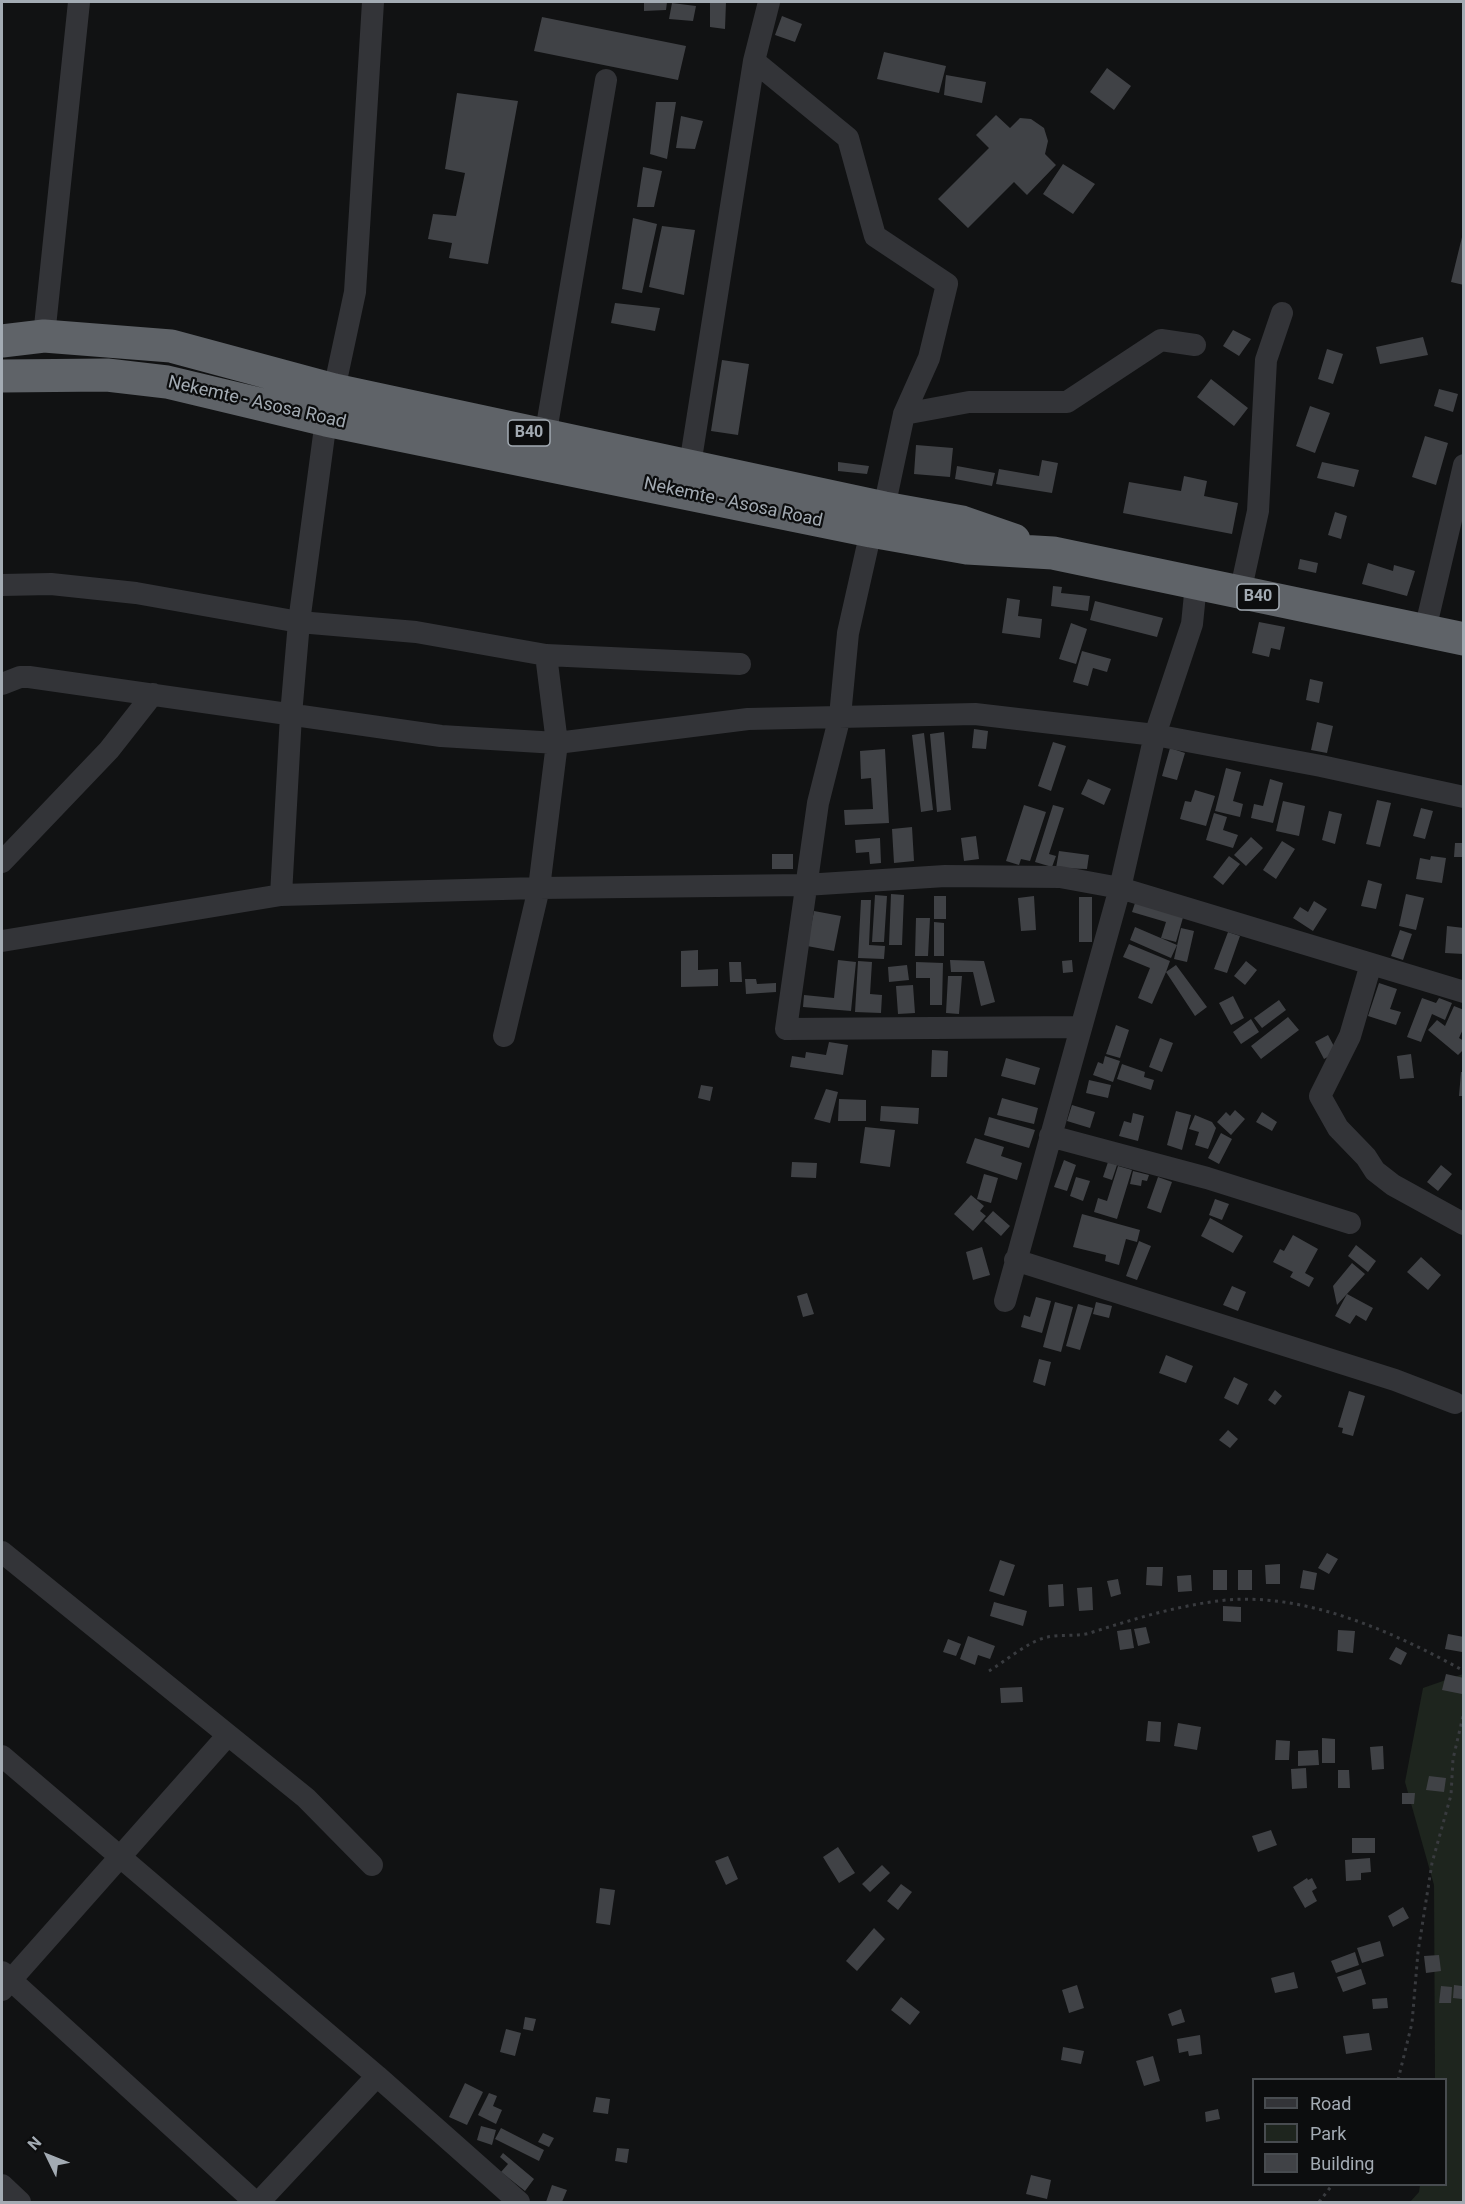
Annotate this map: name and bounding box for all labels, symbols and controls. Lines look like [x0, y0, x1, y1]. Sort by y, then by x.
street label: Nekemte - Asosa Road [166, 372, 348, 434]
road number: B40 [508, 420, 550, 446]
street label: Nekemte - Asosa Road [642, 474, 824, 532]
road number: B40 [1237, 584, 1279, 610]
legend [1252, 2078, 1447, 2186]
text: Road [1310, 2093, 1351, 2114]
text: Park [1310, 2123, 1346, 2144]
north arrow [18, 2126, 78, 2186]
text: N [24, 2133, 45, 2154]
text: Building [1310, 2153, 1374, 2174]

